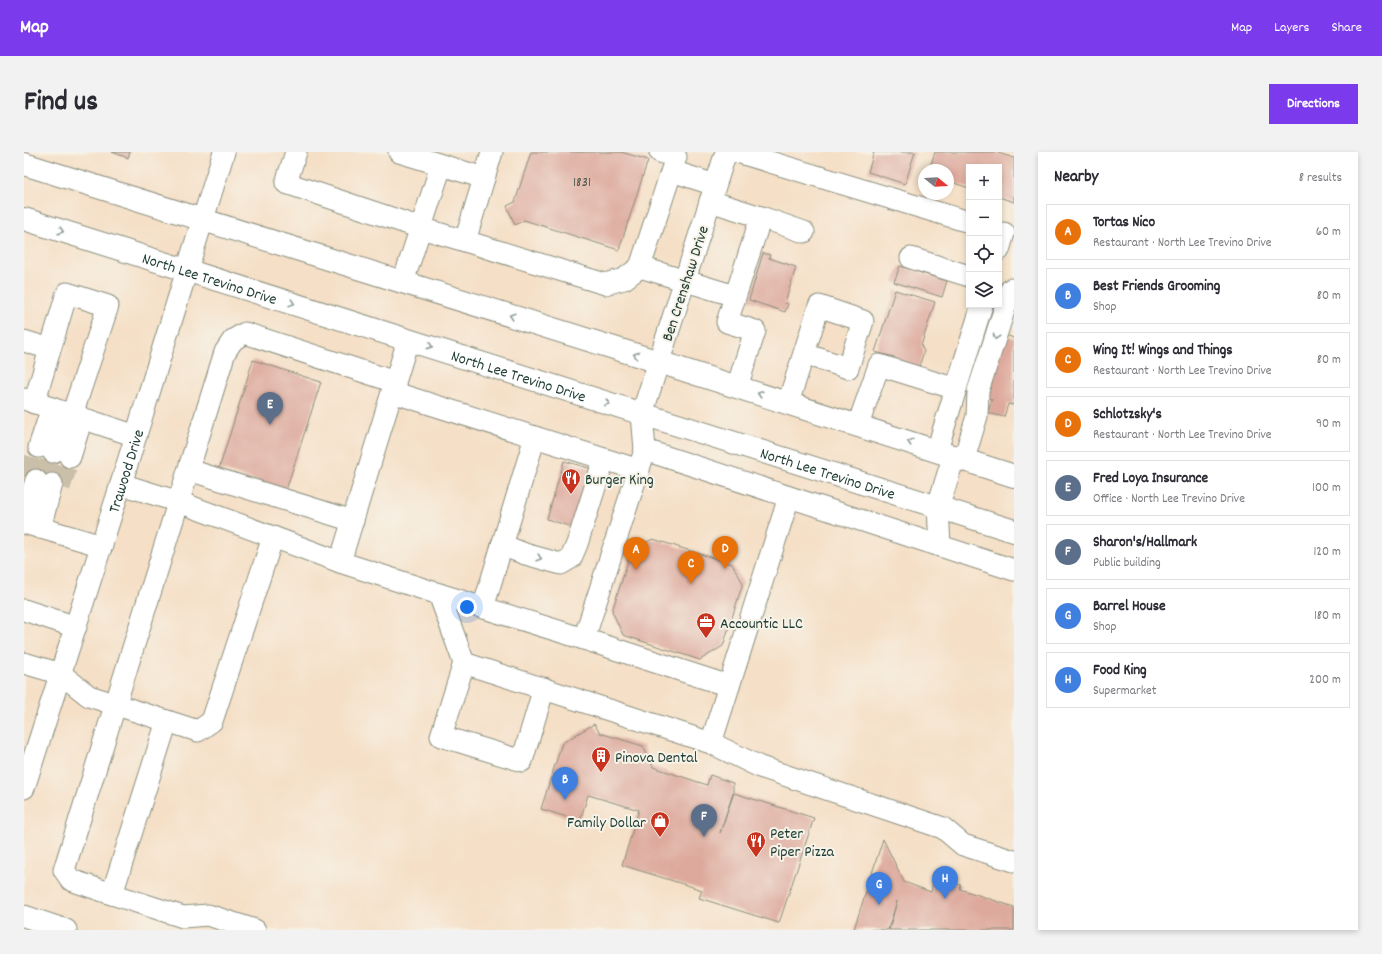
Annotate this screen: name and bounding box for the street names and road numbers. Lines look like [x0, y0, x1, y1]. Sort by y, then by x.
street label: Ben Crenshaw Drive [657, 223, 716, 345]
street label: North Lee Trevino Drive [139, 248, 280, 312]
street label: North Lee Trevino Drive [448, 345, 589, 409]
street label: Trawood Drive [104, 427, 151, 516]
street label: North Lee Trevino Drive [757, 443, 898, 507]

